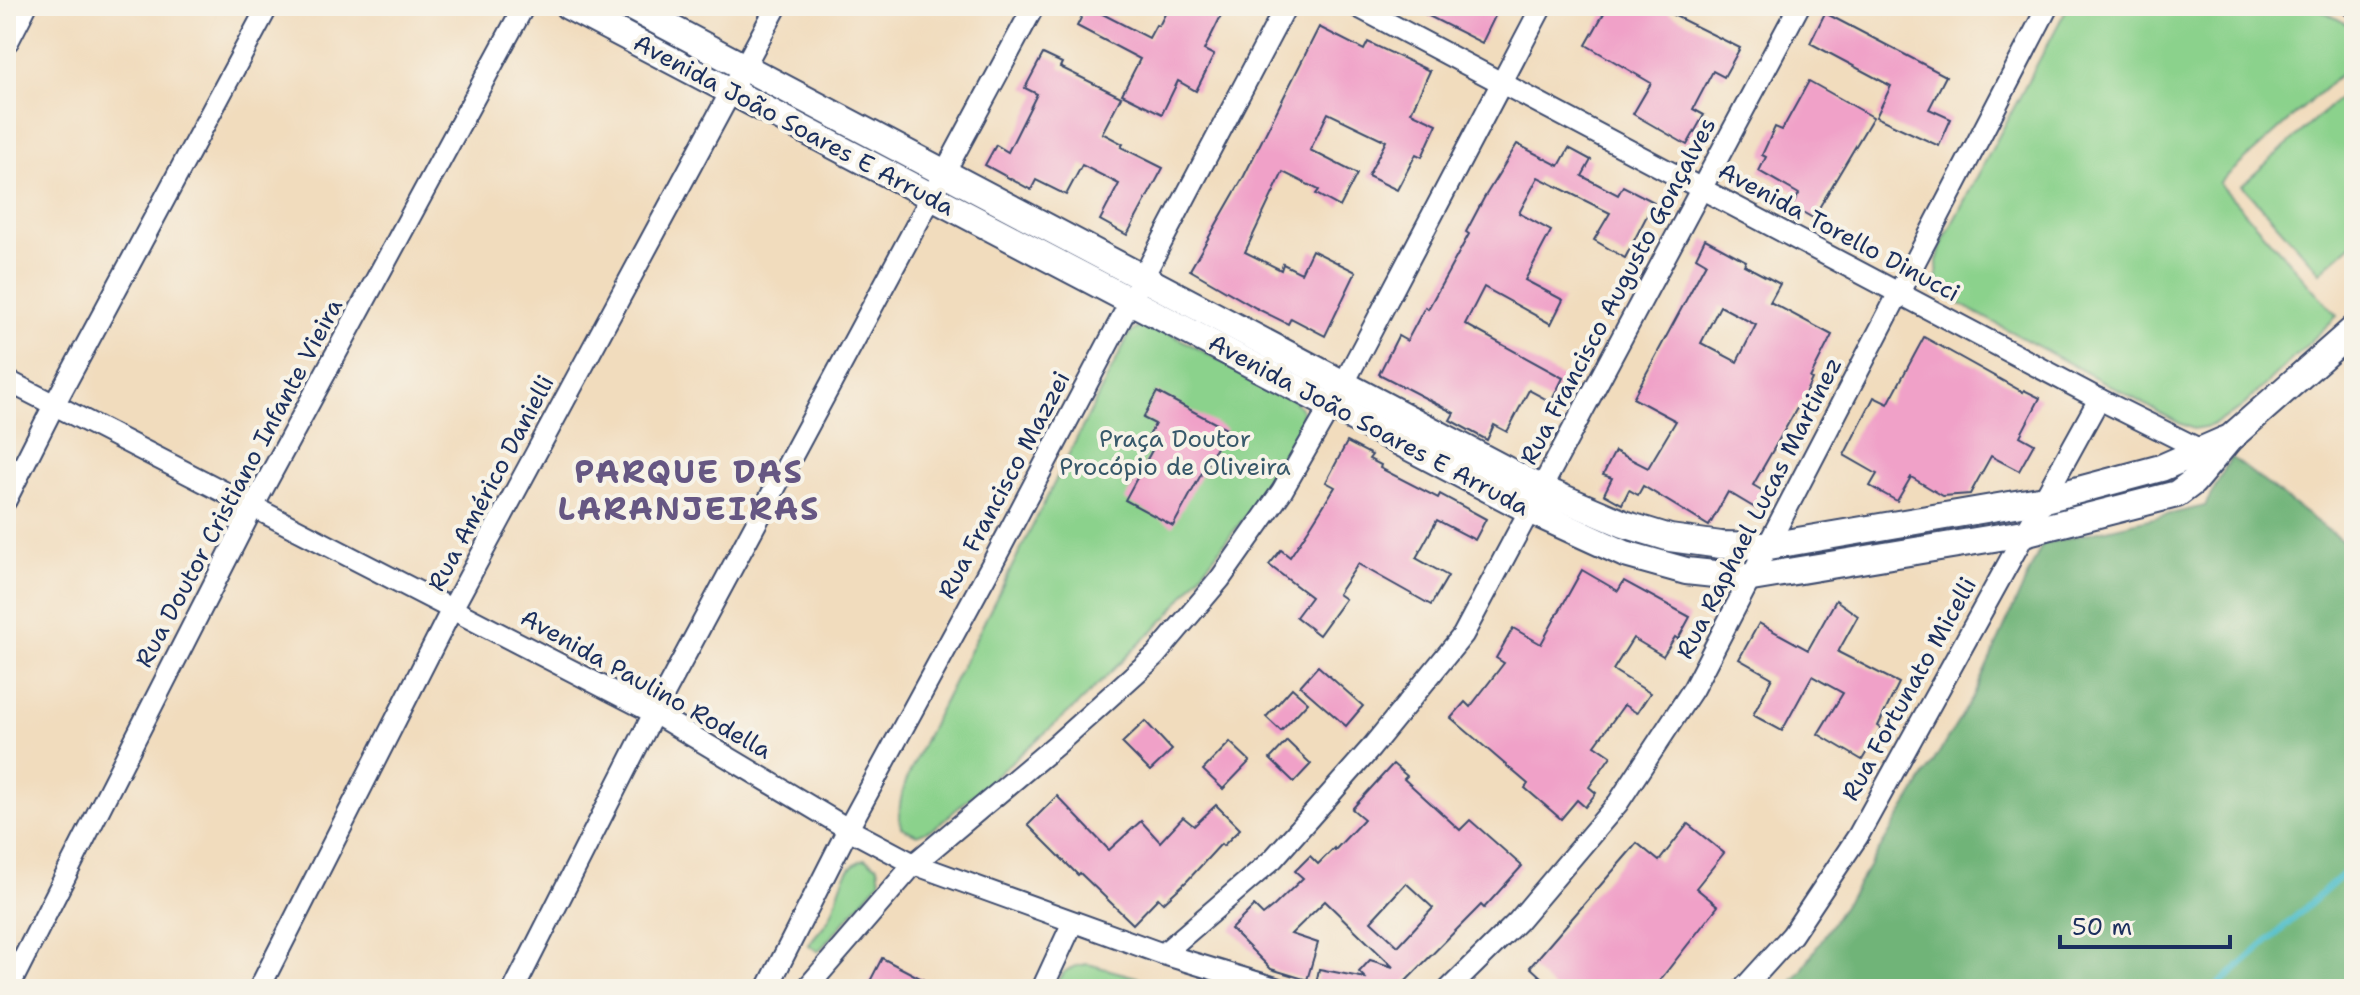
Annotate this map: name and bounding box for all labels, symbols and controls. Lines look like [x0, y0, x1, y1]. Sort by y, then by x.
street label: Avenida João Soares E Arruda [628, 27, 960, 223]
street label: Rua Francisco Augusto Gonçalves [1513, 112, 1723, 470]
street label: Avenida Torello Dinucci [1713, 155, 1965, 309]
street label: Rua Doutor Cristiano Infante Vieira [128, 293, 350, 673]
street label: Avenida João Soares E Arruda [1203, 327, 1535, 523]
street label: Rua Raphael Lucas Martinez [1669, 352, 1849, 664]
street label: Rua Francisco Mazzei [930, 366, 1078, 604]
street label: Rua Américo Danielli [420, 369, 562, 597]
park label: Praça Doutor Procópio de Oliveira [1059, 423, 1291, 483]
district label: PARQUE DAS LARANJEIRAS [558, 450, 820, 530]
street label: Rua Fortunato Micelli [1834, 571, 1984, 807]
street label: Avenida Paulino Rodella [515, 602, 777, 766]
scale bar [2060, 899, 2230, 949]
text: 50 m [2072, 911, 2132, 943]

